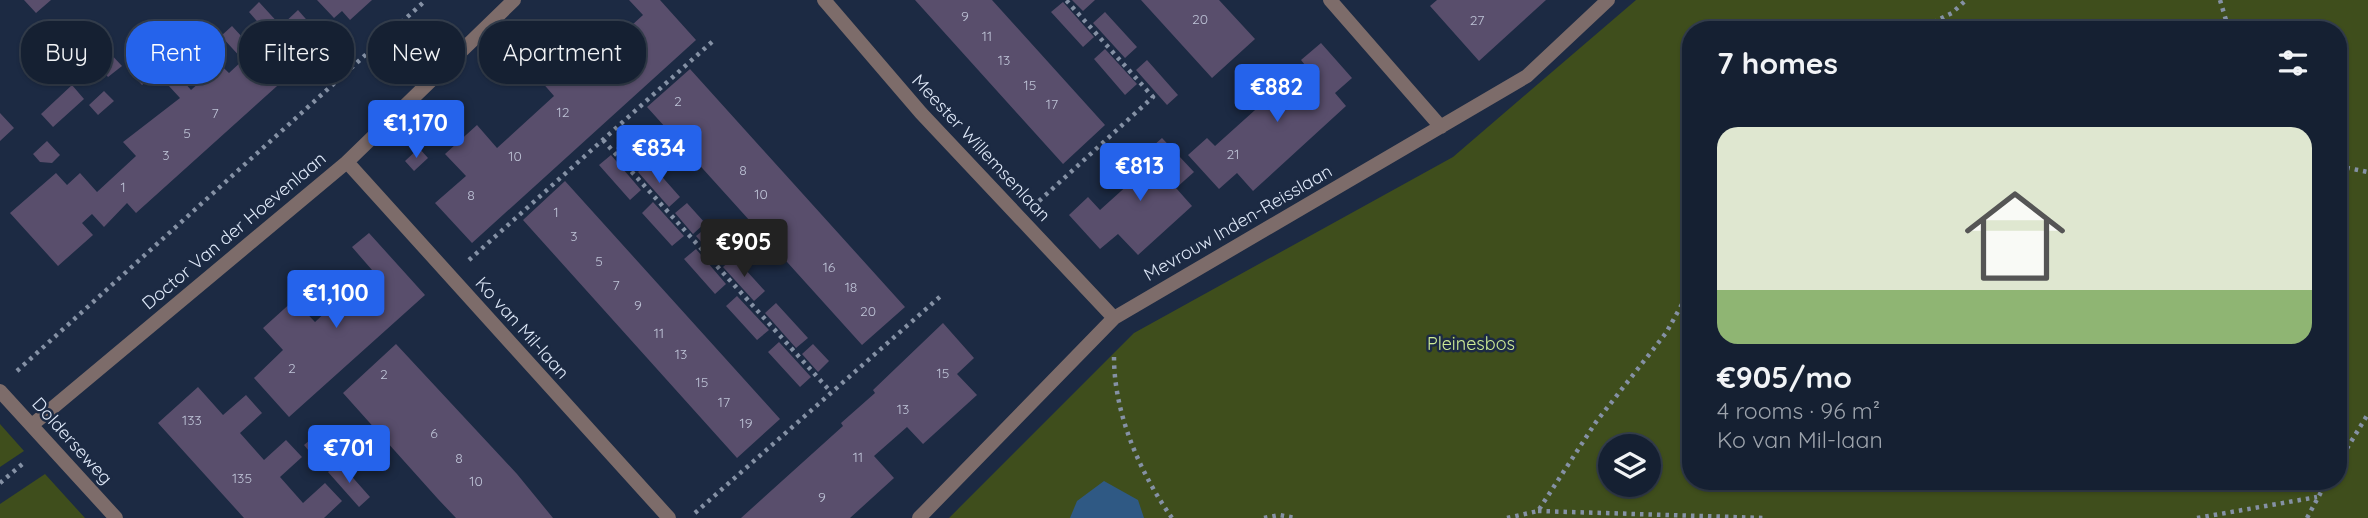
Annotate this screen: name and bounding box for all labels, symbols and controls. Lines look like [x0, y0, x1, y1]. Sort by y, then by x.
house number: 9 [961, 7, 969, 25]
house number: 20 [1192, 10, 1208, 28]
house number: 27 [1470, 11, 1484, 29]
chip: Buy [21, 21, 112, 84]
chip: Rent [126, 21, 225, 84]
chip: Filters [239, 21, 354, 84]
chip: New [368, 21, 465, 84]
chip: Apartment [479, 21, 646, 84]
house number: 11 [982, 27, 992, 45]
text: 7 homes [1717, 44, 1838, 82]
icon: filters [2274, 44, 2312, 82]
house number: 13 [998, 51, 1010, 69]
pin: €882 [1236, 64, 1318, 124]
street label: Meester Willemsenlaan [907, 69, 1056, 226]
text: €882 [1251, 72, 1303, 101]
house number: 15 [1024, 76, 1036, 94]
house number: 2 [674, 92, 682, 110]
house number: 17 [1046, 95, 1058, 113]
pin: €1,170 [359, 100, 473, 160]
house number: 12 [557, 103, 570, 121]
house number: 7 [211, 104, 219, 122]
text: €1,170 [384, 108, 448, 137]
house number: 5 [183, 124, 191, 142]
pin: €834 [618, 125, 700, 185]
text: €834 [633, 133, 685, 162]
pin: €813 [1099, 144, 1181, 203]
house number: 21 [1227, 145, 1239, 163]
house number: 3 [162, 146, 170, 164]
street label: Doctor Van der Hoevenlaan [137, 147, 330, 314]
house number: 10 [508, 147, 522, 165]
text: €813 [1116, 151, 1164, 180]
street label: Mevrouw Inden-Reisslaan [1140, 159, 1336, 286]
house number: 8 [739, 161, 747, 179]
icon: home [1952, 173, 2078, 299]
house number: 1 [120, 178, 126, 196]
house number: 10 [754, 185, 768, 203]
house number: 8 [467, 186, 475, 204]
house number: 1 [553, 203, 559, 221]
pin: €905 [703, 219, 785, 279]
house number: 3 [570, 227, 578, 245]
text: €905 [717, 227, 771, 256]
house number: 5 [595, 252, 603, 270]
house number: 16 [823, 258, 836, 276]
pin: €1,100 [279, 270, 393, 330]
street label: Ko van Mil-laan [470, 272, 574, 384]
house number: 7 [612, 276, 620, 294]
text: €1,100 [303, 278, 369, 307]
house number: 18 [845, 278, 857, 296]
house number: 9 [634, 296, 642, 314]
house number: 20 [860, 302, 876, 320]
house number: 11 [654, 324, 664, 342]
park label: Pleinesbos [1427, 332, 1515, 355]
house number: 13 [675, 345, 687, 363]
text: €905/mo [1717, 358, 1852, 396]
house number: 2 [288, 359, 296, 377]
house number: 15 [937, 364, 949, 382]
house number: 2 [380, 365, 388, 383]
house number: 15 [696, 373, 708, 391]
street label: Dolderseweg [27, 392, 118, 489]
house number: 17 [718, 393, 730, 411]
text: 4 rooms · 96 m² [1717, 396, 1880, 425]
house number: 13 [897, 400, 909, 418]
house number: 133 [182, 411, 202, 429]
house number: 19 [740, 414, 753, 432]
house number: 6 [430, 424, 438, 442]
text: Ko van Mil-laan [1717, 425, 1883, 454]
pin: €701 [308, 426, 390, 485]
text: €701 [324, 433, 374, 462]
map controls [1598, 434, 1661, 497]
button: layers [1598, 434, 1661, 497]
house number: 11 [853, 448, 863, 466]
house number: 8 [455, 449, 463, 467]
house number: 135 [232, 469, 252, 487]
house number: 10 [469, 472, 483, 490]
house number: 9 [818, 488, 826, 506]

